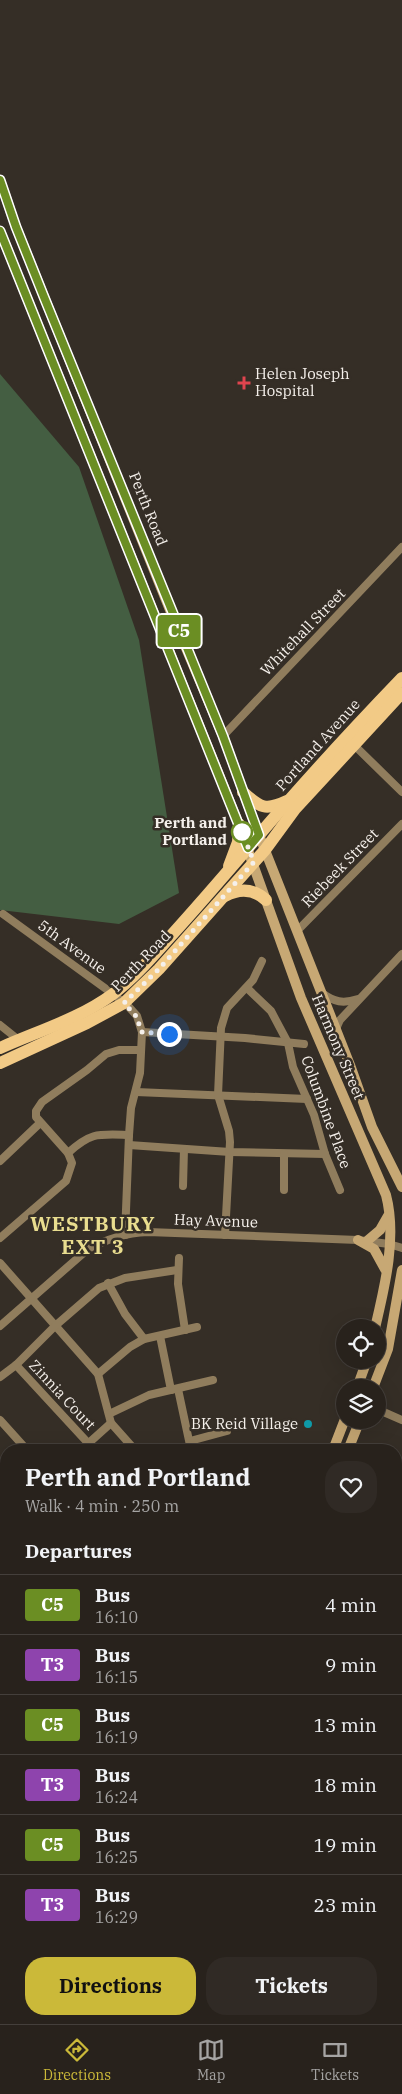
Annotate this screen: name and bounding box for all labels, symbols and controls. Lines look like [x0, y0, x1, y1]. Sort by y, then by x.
place label: Helen Joseph Hospital [255, 364, 350, 400]
marker: Helen Joseph Hospital [237, 376, 251, 390]
street label: Perth Road [125, 469, 172, 548]
street label: Whitehall Street [256, 584, 349, 679]
line badge: C5 [156, 615, 202, 647]
text: C5 [168, 619, 190, 642]
street label: Portland Avenue [271, 695, 364, 795]
place label: Perth and Portland [154, 813, 228, 849]
marker: Perth and Portland [231, 821, 253, 843]
street label: Riebeek Street [297, 824, 382, 911]
street label: 5th Avenue [34, 915, 110, 978]
street label: Perth Road [107, 926, 175, 995]
street label: Harmony Street [308, 991, 369, 1102]
your location [157, 1022, 182, 1047]
street label: Columbine Place [297, 1053, 356, 1171]
district label: WESTBURY EXT 3 [30, 1210, 156, 1260]
street label: Hay Avenue [174, 1210, 258, 1231]
map controls [336, 1319, 386, 1429]
button: locate [336, 1319, 386, 1369]
street label: Zinnia Court [25, 1356, 100, 1434]
button: layers [336, 1379, 386, 1429]
place label: BK Reid Village [191, 1414, 298, 1433]
marker: BK Reid Village [302, 1418, 314, 1430]
text: Perth and Portland [25, 1461, 250, 1493]
button: heart [325, 1461, 377, 1513]
text: Walk · 4 min · 250 m [25, 1496, 179, 1516]
text: Departures [25, 1539, 132, 1563]
text: Bus [95, 1583, 130, 1607]
text: C5 [41, 1593, 64, 1616]
text: 4 min [325, 1593, 377, 1617]
text: 16:10 [95, 1607, 138, 1627]
text: Bus [95, 1643, 130, 1667]
text: T3 [41, 1653, 64, 1676]
text: 9 min [325, 1653, 377, 1677]
text: 16:15 [95, 1667, 138, 1687]
text: Bus [95, 1703, 130, 1727]
text: C5 [41, 1713, 64, 1736]
text: 13 min [314, 1713, 377, 1737]
text: 16:19 [95, 1727, 138, 1747]
text: Bus [95, 1763, 130, 1787]
text: T3 [41, 1773, 64, 1796]
text: 18 min [314, 1773, 377, 1797]
text: 16:24 [95, 1787, 138, 1807]
text: Bus [95, 1823, 130, 1847]
text: C5 [41, 1833, 64, 1856]
text: 19 min [314, 1833, 377, 1857]
text: 16:25 [95, 1847, 138, 1867]
text: Bus [95, 1883, 130, 1907]
text: T3 [41, 1893, 64, 1916]
text: 23 min [314, 1893, 377, 1917]
text: 16:29 [95, 1907, 138, 1927]
button: Directions [25, 1957, 196, 2015]
button: Tickets [206, 1957, 377, 2015]
tab: Directions [43, 2036, 111, 2084]
tab: Map [197, 2036, 225, 2084]
tab: Tickets [311, 2036, 359, 2084]

